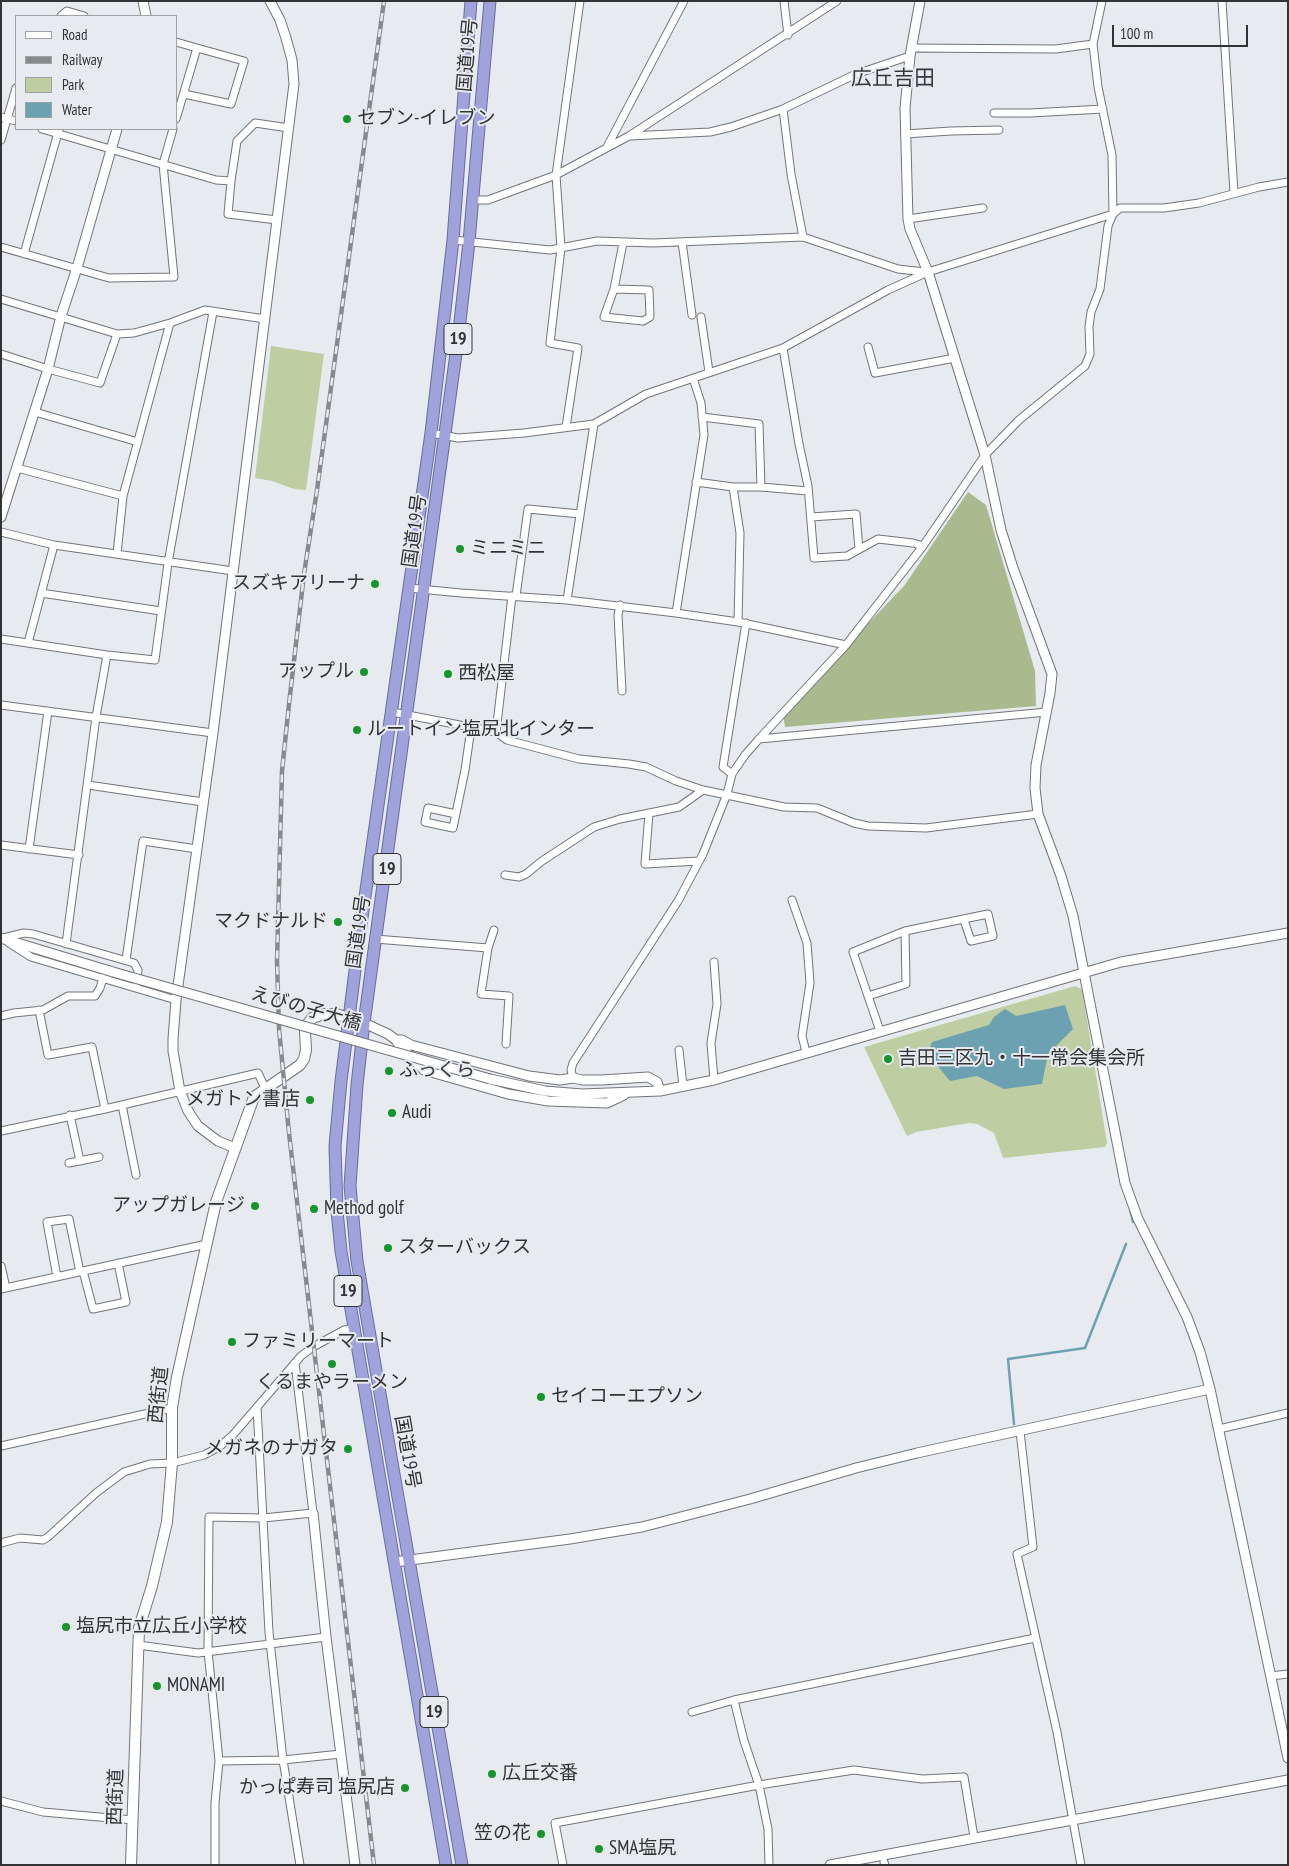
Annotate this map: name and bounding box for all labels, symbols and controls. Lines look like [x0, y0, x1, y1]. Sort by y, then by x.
legend [15, 15, 178, 130]
scale bar [1114, 15, 1250, 47]
street label: 国道19号 [453, 17, 483, 93]
text: 100 m [1120, 24, 1153, 43]
text: Road [62, 25, 88, 44]
text: Railway [62, 50, 102, 69]
district label: 広丘吉田 [851, 66, 935, 92]
text: Park [62, 75, 84, 94]
text: Water [62, 100, 92, 119]
place label: セブン-イレブン [357, 108, 496, 130]
marker: セブン-イレブン [341, 113, 353, 125]
road number: 19 [444, 324, 472, 354]
street label: 国道19号 [399, 493, 431, 569]
place label: ミニミニ [470, 538, 546, 560]
marker: ミニミニ [454, 543, 466, 555]
place label: スズキアリーナ [232, 573, 365, 595]
marker: スズキアリーナ [369, 578, 381, 590]
place label: アップル [278, 661, 354, 683]
place label: 西松屋 [458, 663, 515, 685]
marker: アップル [358, 666, 370, 678]
marker: 西松屋 [442, 668, 454, 680]
place label: ルートイン塩尻北インター [367, 719, 595, 741]
marker: ルートイン塩尻北インター [351, 724, 363, 736]
road number: 19 [373, 854, 401, 884]
street label: 国道19号 [343, 894, 375, 970]
place label: マクドナルド [214, 911, 328, 933]
marker: マクドナルド [332, 916, 344, 928]
street label: えびの子大橋 [248, 982, 364, 1036]
place label: 吉田三区九・十一常会集会所 [898, 1048, 1145, 1070]
marker: 吉田三区九・十一常会集会所 [882, 1053, 894, 1065]
place label: ふっくら [399, 1060, 475, 1082]
marker: ふっくら [383, 1065, 395, 1077]
place label: メガトン書店 [186, 1089, 300, 1111]
marker: メガトン書店 [304, 1094, 316, 1106]
place label: Audi [402, 1102, 432, 1124]
marker: Audi [386, 1107, 398, 1119]
place label: アップガレージ [112, 1195, 245, 1217]
place label: Method golf [324, 1198, 404, 1220]
marker: アップガレージ [249, 1200, 261, 1212]
marker: Method golf [308, 1203, 320, 1215]
place label: スターバックス [398, 1237, 531, 1259]
marker: スターバックス [382, 1242, 394, 1254]
road number: 19 [334, 1276, 362, 1306]
place label: ファミリーマート [242, 1331, 394, 1353]
marker: ファミリーマート [226, 1336, 238, 1348]
marker: くるまやラーメン [326, 1358, 338, 1370]
street label: 西街道 [145, 1365, 173, 1425]
place label: くるまやラーメン [256, 1372, 408, 1394]
place label: セイコーエプソン [551, 1386, 703, 1408]
marker: セイコーエプソン [535, 1391, 547, 1403]
street label: 国道19号 [389, 1414, 425, 1490]
place label: メガネのナガタ [205, 1438, 338, 1460]
marker: メガネのナガタ [342, 1443, 354, 1455]
place label: 塩尻市立広丘小学校 [76, 1616, 247, 1638]
marker: 塩尻市立広丘小学校 [60, 1621, 72, 1633]
place label: MONAMI [167, 1675, 225, 1697]
marker: MONAMI [151, 1680, 163, 1692]
road number: 19 [420, 1696, 448, 1728]
place label: 広丘交番 [502, 1763, 578, 1785]
street label: 西街道 [104, 1768, 128, 1826]
marker: 広丘交番 [486, 1768, 498, 1780]
place label: かっぱ寿司 塩尻店 [239, 1777, 395, 1799]
marker: かっぱ寿司 塩尻店 [399, 1782, 411, 1794]
place label: 笠の花 [474, 1823, 531, 1845]
marker: 笠の花 [535, 1828, 547, 1840]
place label: SMA塩尻 [609, 1838, 676, 1860]
marker: SMA塩尻 [593, 1843, 605, 1855]

